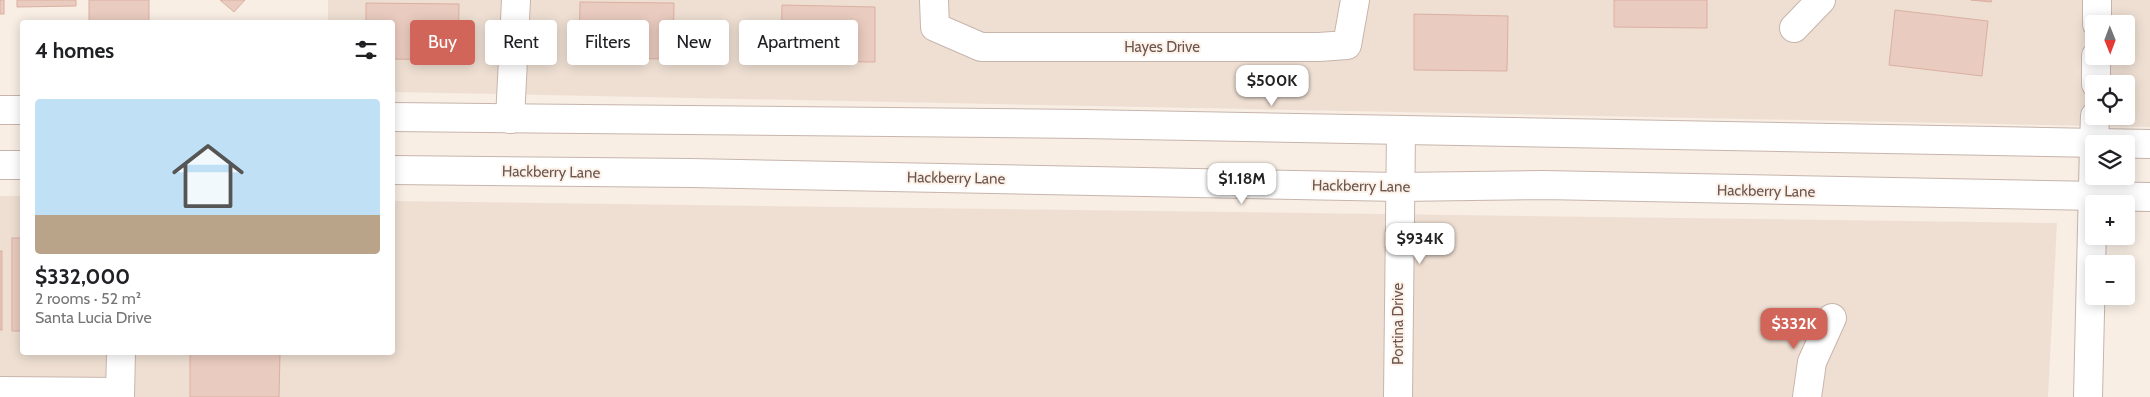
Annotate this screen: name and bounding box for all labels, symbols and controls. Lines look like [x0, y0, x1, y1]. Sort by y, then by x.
north arrow [2085, 15, 2135, 65]
map controls [2085, 15, 2135, 305]
chip: Buy [410, 20, 475, 65]
chip: Rent [485, 20, 557, 65]
chip: Filters [567, 20, 649, 65]
chip: New [659, 20, 729, 65]
chip: Apartment [739, 20, 858, 65]
icon: filters [352, 36, 380, 64]
text: 4 homes [35, 38, 114, 63]
street label: Hayes Drive [1124, 38, 1200, 56]
pin: $500K [1237, 64, 1307, 107]
text: $500K [1247, 71, 1297, 90]
button: locate [2085, 75, 2135, 125]
icon: home [163, 131, 253, 221]
button: layers [2085, 135, 2135, 185]
street label: Hackberry Lane [502, 162, 601, 182]
pin: $1.18M [1201, 162, 1283, 205]
street label: Hackberry Lane [907, 168, 1006, 188]
text: $1.18M [1218, 169, 1266, 188]
street label: Hackberry Lane [1312, 176, 1411, 196]
street label: Hackberry Lane [1717, 181, 1816, 201]
button: + [2085, 195, 2135, 245]
pin: $934K [1385, 222, 1455, 265]
text: $934K [1397, 229, 1443, 248]
button: − [2085, 255, 2135, 305]
text: $332,000 [35, 264, 130, 289]
street label: Portina Drive [1389, 283, 1407, 365]
text: 2 rooms · 52 m² [35, 289, 141, 308]
text: Santa Lucia Drive [35, 308, 152, 327]
pin: $332K [1759, 308, 1829, 350]
text: $332K [1771, 314, 1817, 333]

